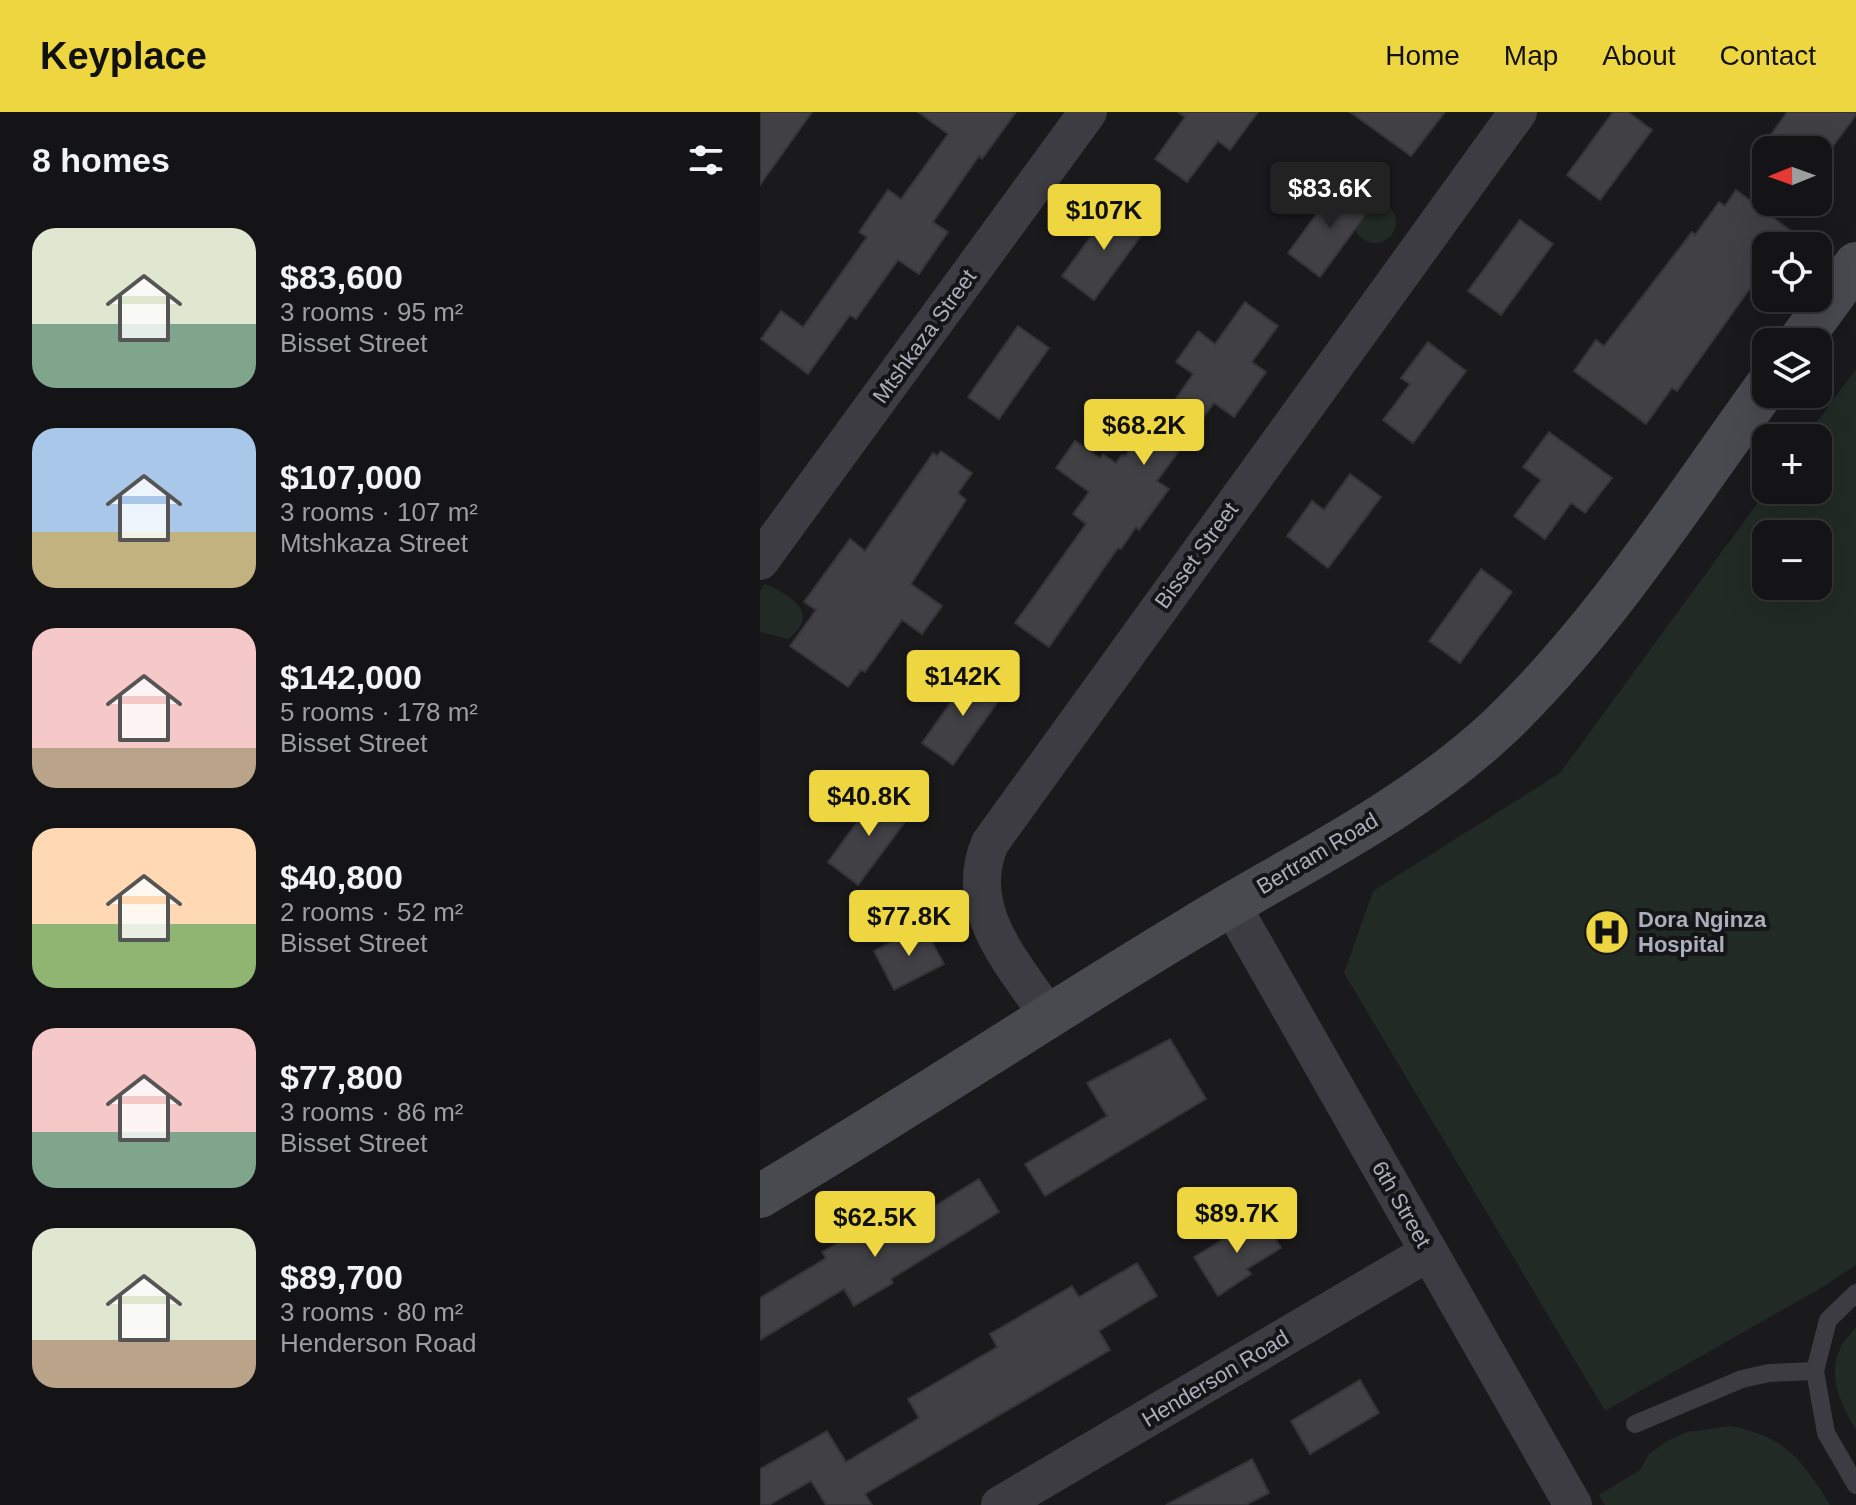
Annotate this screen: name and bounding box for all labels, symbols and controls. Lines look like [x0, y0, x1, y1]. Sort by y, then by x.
text: Keyplace [40, 35, 207, 77]
text: Home [1385, 40, 1460, 71]
text: Map [1504, 40, 1558, 71]
text: About [1602, 40, 1676, 71]
text: Contact [1720, 40, 1816, 71]
north arrow [1752, 136, 1832, 216]
map controls [1752, 136, 1832, 600]
icon: filters [684, 138, 728, 182]
text: 8 homes [32, 141, 170, 179]
pin: $83.6K [1265, 162, 1395, 230]
text: $83.6K [1288, 173, 1372, 203]
pin: $107K [1048, 184, 1160, 252]
text: $107K [1066, 195, 1142, 225]
button: locate [1752, 232, 1832, 312]
text: $83,600 [280, 258, 403, 296]
icon: home [96, 260, 192, 356]
street label: Mtshkaza Street [868, 265, 981, 408]
text: 3 rooms · 95 m² [280, 297, 464, 327]
text: Bisset Street [280, 328, 427, 358]
button: layers [1752, 328, 1832, 408]
pin: $68.2K [1079, 399, 1209, 467]
text: $68.2K [1102, 410, 1186, 440]
button: + [1752, 424, 1832, 504]
text: $107,000 [280, 458, 422, 496]
icon: home [96, 460, 192, 556]
text: 3 rooms · 107 m² [280, 497, 478, 527]
street label: Bisset Street [1150, 497, 1243, 613]
button: − [1752, 520, 1832, 600]
text: Mtshkaza Street [280, 528, 468, 558]
pin: $142K [907, 650, 1019, 718]
text: $142,000 [280, 658, 422, 696]
icon: home [96, 660, 192, 756]
text: $142K [925, 661, 1001, 691]
text: 5 rooms · 178 m² [280, 697, 478, 727]
text: Bisset Street [280, 728, 427, 758]
pin: $40.8K [804, 770, 934, 838]
text: $40.8K [827, 781, 911, 811]
street label: Bertram Road [1252, 807, 1382, 899]
text: $40,800 [280, 858, 403, 896]
icon: home [96, 860, 192, 956]
pin: $77.8K [844, 890, 974, 958]
text: 2 rooms · 52 m² [280, 897, 464, 927]
text: $77.8K [867, 901, 951, 931]
place label: Dora Nginza Hospital [1638, 907, 1767, 957]
hospital icon: Dora Nginza Hospital [1583, 908, 1631, 956]
text: Bisset Street [280, 928, 427, 958]
text: $77,800 [280, 1058, 403, 1096]
icon: home [96, 1060, 192, 1156]
text: 3 rooms · 86 m² [280, 1097, 464, 1127]
text: Bisset Street [280, 1128, 427, 1158]
street label: 6th Street [1367, 1157, 1436, 1252]
pin: $89.7K [1172, 1187, 1302, 1255]
pin: $62.5K [810, 1191, 940, 1259]
text: $89.7K [1195, 1198, 1279, 1228]
text: $62.5K [833, 1202, 917, 1232]
text: $89,700 [280, 1258, 403, 1296]
icon: home [96, 1260, 192, 1356]
text: 3 rooms · 80 m² [280, 1297, 464, 1327]
street label: Henderson Road [1138, 1325, 1293, 1432]
text: Henderson Road [280, 1328, 477, 1358]

